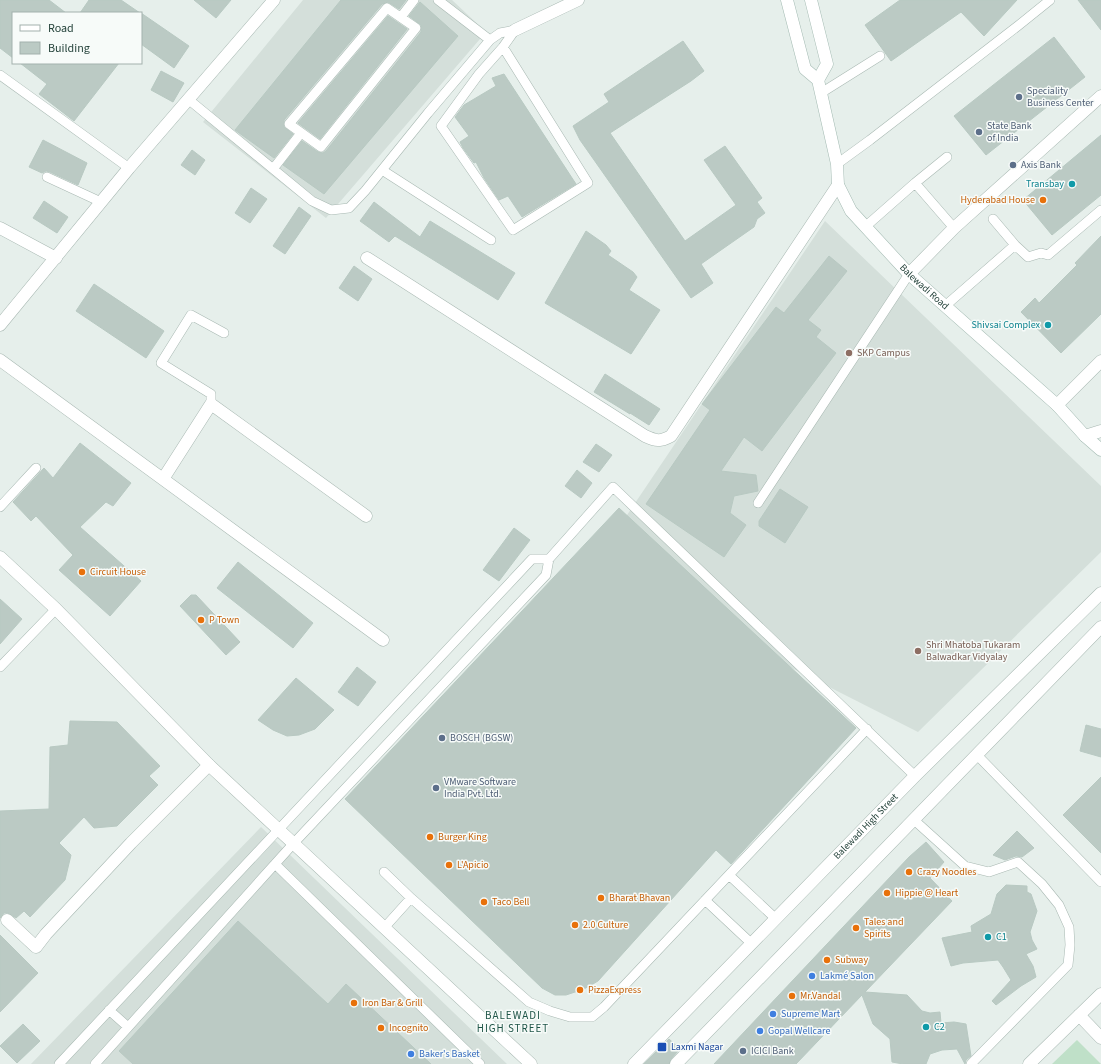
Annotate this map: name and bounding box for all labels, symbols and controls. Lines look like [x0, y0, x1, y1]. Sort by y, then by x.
legend [12, 12, 142, 64]
text: Road [48, 20, 74, 37]
text: Building [48, 40, 90, 57]
place label: Speciality Business Center [1027, 84, 1094, 110]
marker: Speciality Business Center [1014, 92, 1024, 102]
place label: State Bank of India [987, 119, 1032, 145]
marker: State Bank of India [974, 127, 984, 137]
place label: Axis Bank [1021, 158, 1061, 172]
marker: Axis Bank [1008, 160, 1018, 170]
place label: Transbay [1026, 177, 1064, 191]
marker: Transbay [1067, 179, 1077, 189]
place label: Hyderabad House [961, 193, 1035, 207]
marker: Hyderabad House [1038, 195, 1048, 205]
street label: Balewadi Road [896, 261, 952, 313]
place label: Shivsai Complex [972, 318, 1041, 332]
marker: Shivsai Complex [1043, 320, 1053, 330]
place label: SKP Campus [857, 346, 910, 360]
marker: SKP Campus [844, 348, 854, 358]
place label: Circuit House [90, 565, 146, 579]
marker: Circuit House [77, 567, 87, 577]
place label: P Town [209, 613, 239, 627]
marker: P Town [196, 615, 206, 625]
place label: Shri Mhatoba Tukaram Balwadkar Vidyalay [926, 638, 1020, 664]
marker: Shri Mhatoba Tukaram Balwadkar Vidyalay [913, 646, 923, 656]
place label: BOSCH (BGSW) [450, 731, 513, 745]
marker: BOSCH (BGSW) [437, 733, 447, 743]
place label: VMware Software India Pvt. Ltd. [444, 775, 516, 801]
marker: VMware Software India Pvt. Ltd. [431, 783, 441, 793]
street label: Balewadi High Street [830, 790, 902, 863]
place label: Burger King [438, 830, 487, 844]
marker: Burger King [425, 832, 435, 842]
place label: L'Apicio [457, 858, 489, 872]
marker: L'Apicio [444, 860, 454, 870]
place label: Crazy Noodles [917, 865, 976, 879]
marker: Crazy Noodles [904, 867, 914, 877]
place label: Hippie @ Heart [895, 886, 959, 900]
marker: Hippie @ Heart [882, 888, 892, 898]
place label: Bharat Bhavan [609, 891, 670, 905]
marker: Bharat Bhavan [596, 893, 606, 903]
place label: Taco Bell [492, 895, 530, 909]
marker: Taco Bell [479, 897, 489, 907]
place label: Tales and Spirits [864, 915, 903, 941]
place label: 2.0 Culture [583, 918, 628, 932]
marker: 2.0 Culture [570, 920, 580, 930]
marker: Tales and Spirits [851, 923, 861, 933]
place label: C1 [996, 930, 1007, 944]
marker: C1 [983, 932, 993, 942]
place label: Subway [835, 953, 868, 967]
marker: Subway [822, 955, 832, 965]
place label: Lakmé Salon [820, 969, 874, 983]
marker: Lakmé Salon [807, 971, 817, 981]
place label: PizzaExpress [588, 983, 641, 997]
marker: PizzaExpress [575, 985, 585, 995]
place label: Mr.Vandal [800, 989, 841, 1003]
marker: Mr.Vandal [787, 991, 797, 1001]
place label: Iron Bar & Grill [362, 996, 423, 1010]
marker: Iron Bar & Grill [349, 998, 359, 1008]
place label: Supreme Mart [781, 1007, 841, 1021]
district label: BALEWADI HIGH STREET [477, 1008, 549, 1036]
marker: Supreme Mart [768, 1009, 778, 1019]
place label: C2 [934, 1020, 945, 1034]
place label: Incognito [389, 1021, 429, 1035]
marker: C2 [921, 1022, 931, 1032]
marker: Incognito [376, 1023, 386, 1033]
place label: Gopal Wellcare [768, 1024, 830, 1038]
marker: Gopal Wellcare [755, 1026, 765, 1036]
place label: Laxmi Nagar [671, 1040, 724, 1054]
marker: Laxmi Nagar [656, 1041, 668, 1053]
place label: ICICI Bank [751, 1044, 794, 1058]
marker: ICICI Bank [738, 1046, 748, 1056]
place label: Baker's Basket [419, 1047, 480, 1061]
marker: Baker's Basket [406, 1049, 416, 1059]

